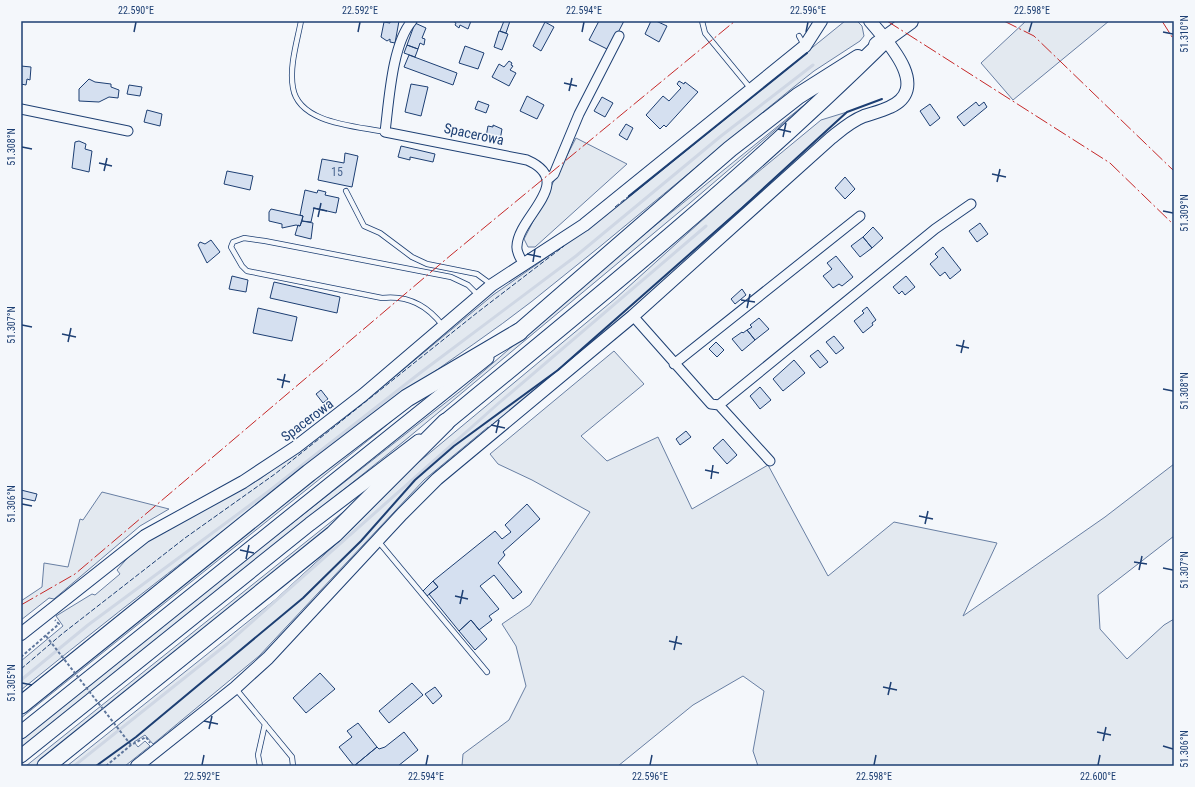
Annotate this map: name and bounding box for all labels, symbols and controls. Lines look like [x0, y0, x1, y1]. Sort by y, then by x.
text: 22.590°E [118, 5, 154, 16]
text: 22.592°E [342, 5, 378, 16]
text: 22.594°E [566, 5, 602, 16]
text: 22.596°E [790, 5, 826, 16]
text: 22.598°E [1014, 5, 1050, 16]
text: 51.310°N [1179, 15, 1190, 53]
street label: Spacerowa [443, 120, 505, 148]
text: 51.308°N [6, 128, 17, 166]
house number: 15 [331, 165, 343, 179]
text: 51.309°N [1179, 194, 1190, 232]
text: 51.307°N [6, 306, 17, 344]
text: 51.308°N [1179, 372, 1190, 410]
street label: Spacerowa [278, 395, 336, 445]
text: 51.306°N [6, 485, 17, 523]
text: 51.307°N [1179, 551, 1190, 589]
text: 51.305°N [6, 664, 17, 702]
text: 51.306°N [1179, 730, 1190, 768]
text: 22.592°E [184, 771, 220, 782]
text: 22.594°E [408, 771, 444, 782]
text: 22.596°E [632, 771, 668, 782]
text: 22.598°E [856, 771, 892, 782]
text: 22.600°E [1080, 771, 1116, 782]

